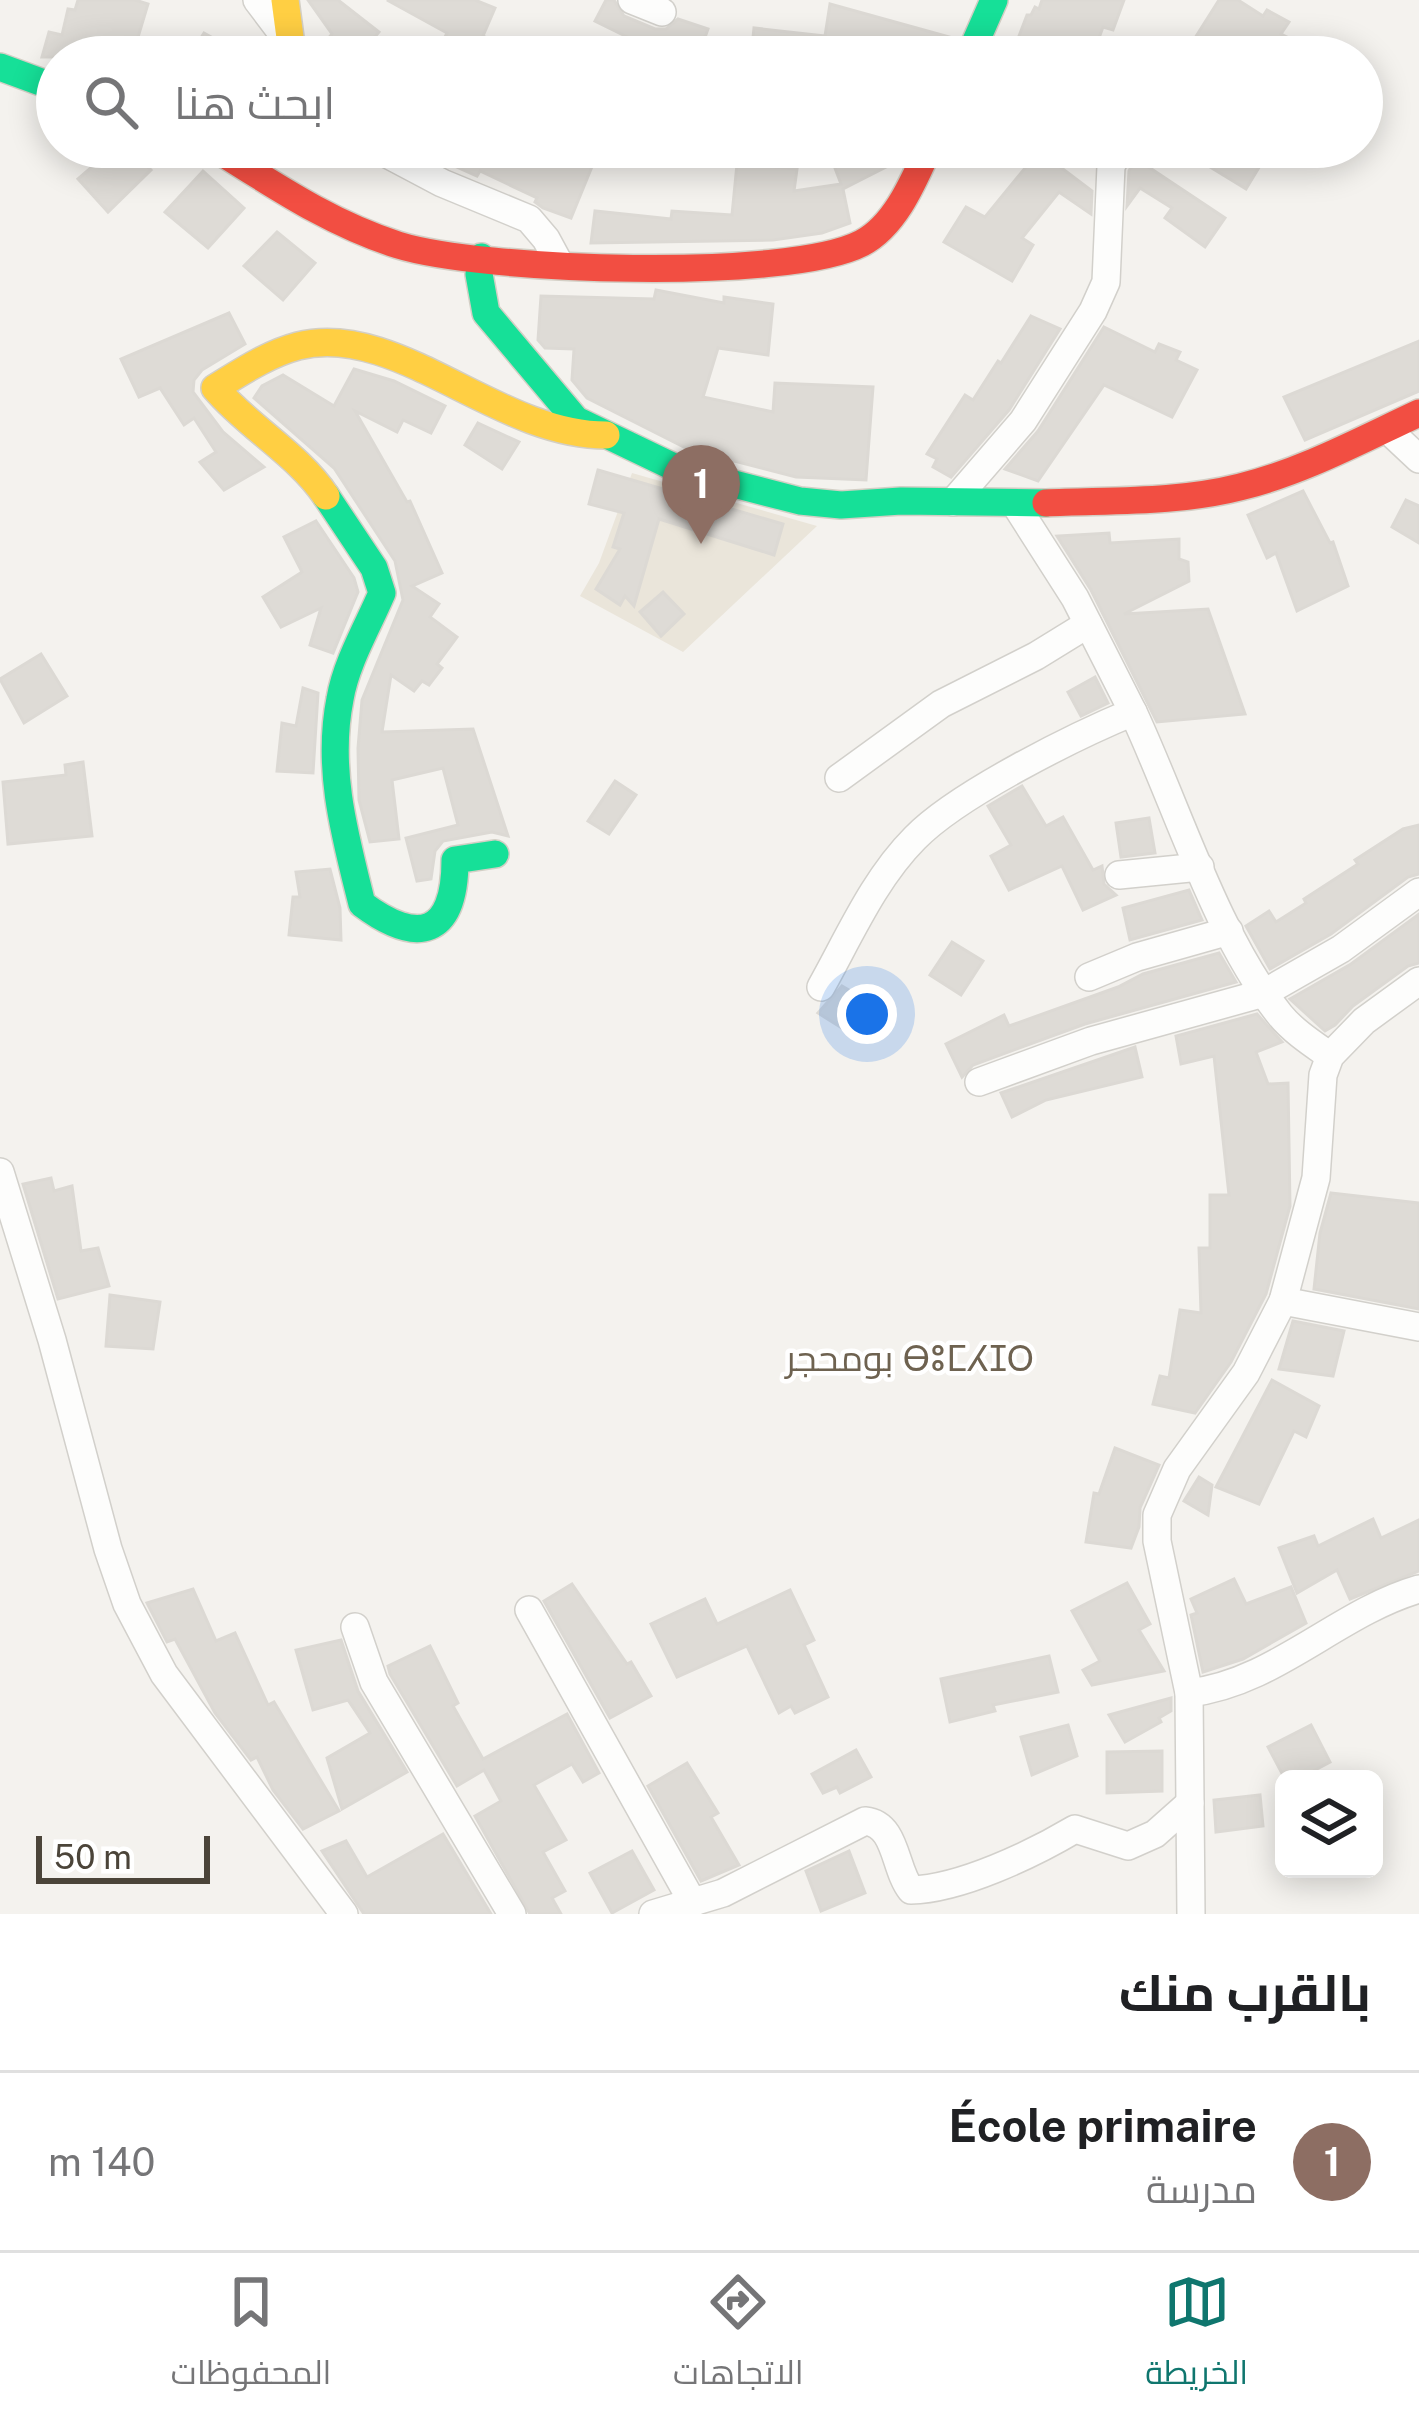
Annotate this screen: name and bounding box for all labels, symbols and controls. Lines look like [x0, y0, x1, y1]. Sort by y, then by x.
search box [36, 36, 1383, 168]
icon: search [78, 69, 144, 135]
text: ابحث هنا [174, 76, 335, 129]
pin: 1 [662, 445, 740, 544]
your location [837, 984, 897, 1044]
district label: بومحجر ⴱⵓⵎⵃⵊⵔ [784, 1337, 1034, 1379]
map controls [1275, 1770, 1383, 1878]
button: layers [1275, 1770, 1383, 1878]
scale bar [36, 1830, 210, 1883]
text: 50 m [54, 1838, 132, 1876]
text: بالقرب منك [1119, 1963, 1371, 2022]
text: École primaire [949, 2099, 1257, 2152]
text: 140 m [48, 2139, 156, 2185]
text: 1 [1324, 2139, 1340, 2185]
text: مدرسة [1146, 2166, 1257, 2212]
tab: المحفوظات [171, 2269, 331, 2403]
tab: الاتجاهات [673, 2269, 804, 2403]
tab: الخريطة [1145, 2269, 1248, 2403]

